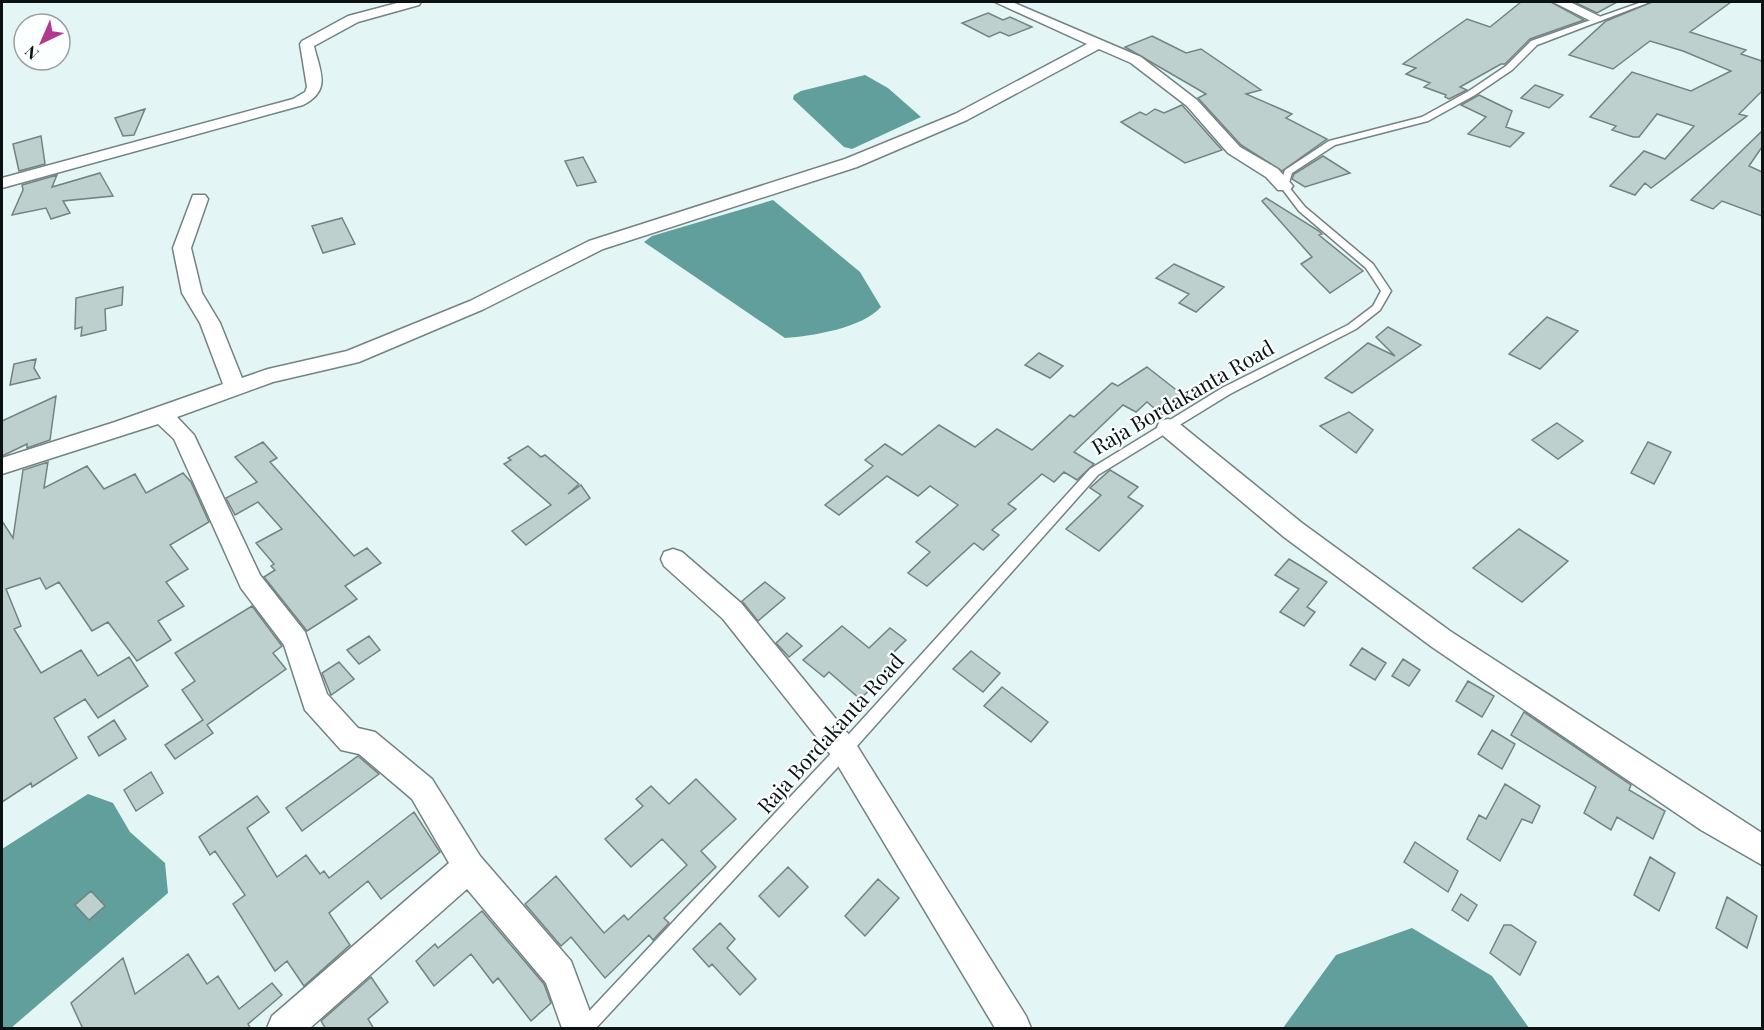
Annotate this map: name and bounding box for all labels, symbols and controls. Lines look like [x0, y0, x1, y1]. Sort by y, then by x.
north arrow [12, 12, 72, 72]
text: N [19, 41, 43, 65]
street label: Raja Bordakanta Road [1086, 333, 1278, 460]
street label: Raja Bordakanta Road [750, 647, 909, 819]

